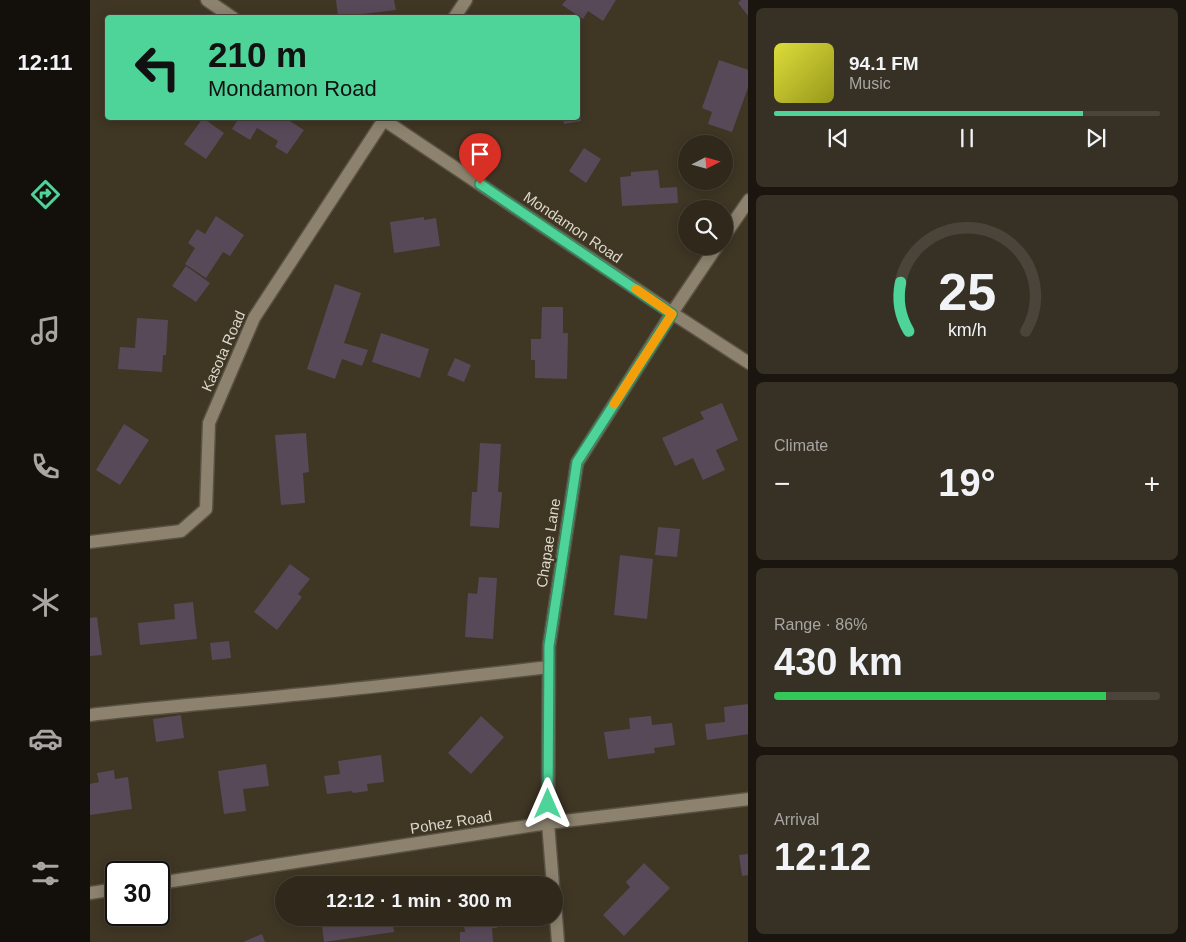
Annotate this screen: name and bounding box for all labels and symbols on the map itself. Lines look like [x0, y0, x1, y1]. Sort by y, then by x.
pin [459, 133, 501, 184]
north arrow [678, 135, 732, 190]
street label: Mondamon Road [521, 188, 625, 266]
street label: Kasota Road [198, 308, 248, 394]
street label: Chapae Lane [533, 497, 563, 589]
position arrow [521, 777, 573, 829]
street label: Pohez Road [409, 807, 493, 837]
speed limit sign: 30 [105, 861, 170, 926]

